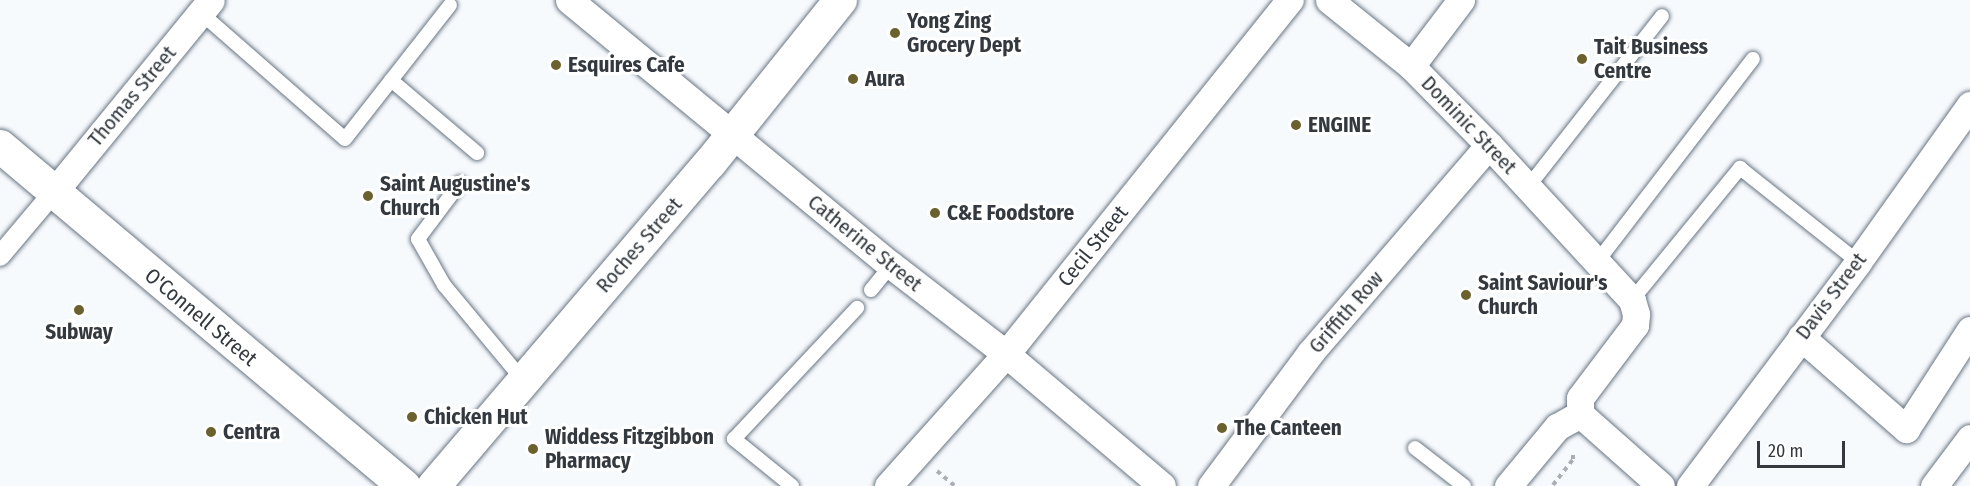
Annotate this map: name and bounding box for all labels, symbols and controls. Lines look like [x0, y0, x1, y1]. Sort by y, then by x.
place label: Yong Zing Grocery Dept [907, 8, 1021, 58]
marker: Yong Zing Grocery Dept [888, 26, 902, 40]
place label: Tait Business Centre [1594, 34, 1708, 84]
street label: Thomas Street [83, 41, 181, 151]
place label: Esquires Cafe [568, 52, 685, 78]
marker: Tait Business Centre [1575, 52, 1589, 66]
marker: Esquires Cafe [549, 58, 563, 72]
place label: Aura [865, 66, 905, 92]
street label: Dominic Street [1416, 71, 1522, 179]
marker: Aura [846, 72, 860, 86]
place label: ENGINE [1308, 112, 1371, 138]
marker: ENGINE [1289, 118, 1303, 132]
place label: Saint Augustine's Church [380, 171, 530, 221]
marker: Saint Augustine's Church [361, 189, 375, 203]
street label: Catherine Street [803, 189, 927, 297]
street label: Roches Street [591, 192, 687, 298]
place label: C&E Foodstore [947, 200, 1074, 226]
street label: Cecil Street [1053, 200, 1133, 292]
marker: C&E Foodstore [928, 206, 942, 220]
street label: Davis Street [1790, 248, 1872, 344]
street label: O'Connell Street [140, 263, 262, 371]
street label: Griffith Row [1303, 266, 1389, 358]
place label: Saint Saviour's Church [1478, 270, 1608, 320]
marker: Saint Saviour's Church [1459, 288, 1473, 302]
marker: Subway [72, 303, 86, 317]
place label: Subway [45, 319, 113, 345]
place label: Chicken Hut [424, 404, 528, 430]
marker: Chicken Hut [405, 410, 419, 424]
place label: The Canteen [1234, 415, 1342, 441]
place label: Centra [223, 419, 280, 445]
marker: The Canteen [1215, 421, 1229, 435]
place label: Widdess Fitzgibbon Pharmacy [545, 424, 714, 474]
marker: Centra [204, 425, 218, 439]
scale bar [1760, 429, 1848, 467]
text: 20 m [1768, 440, 1803, 462]
marker: Widdess Fitzgibbon Pharmacy [526, 442, 540, 456]

